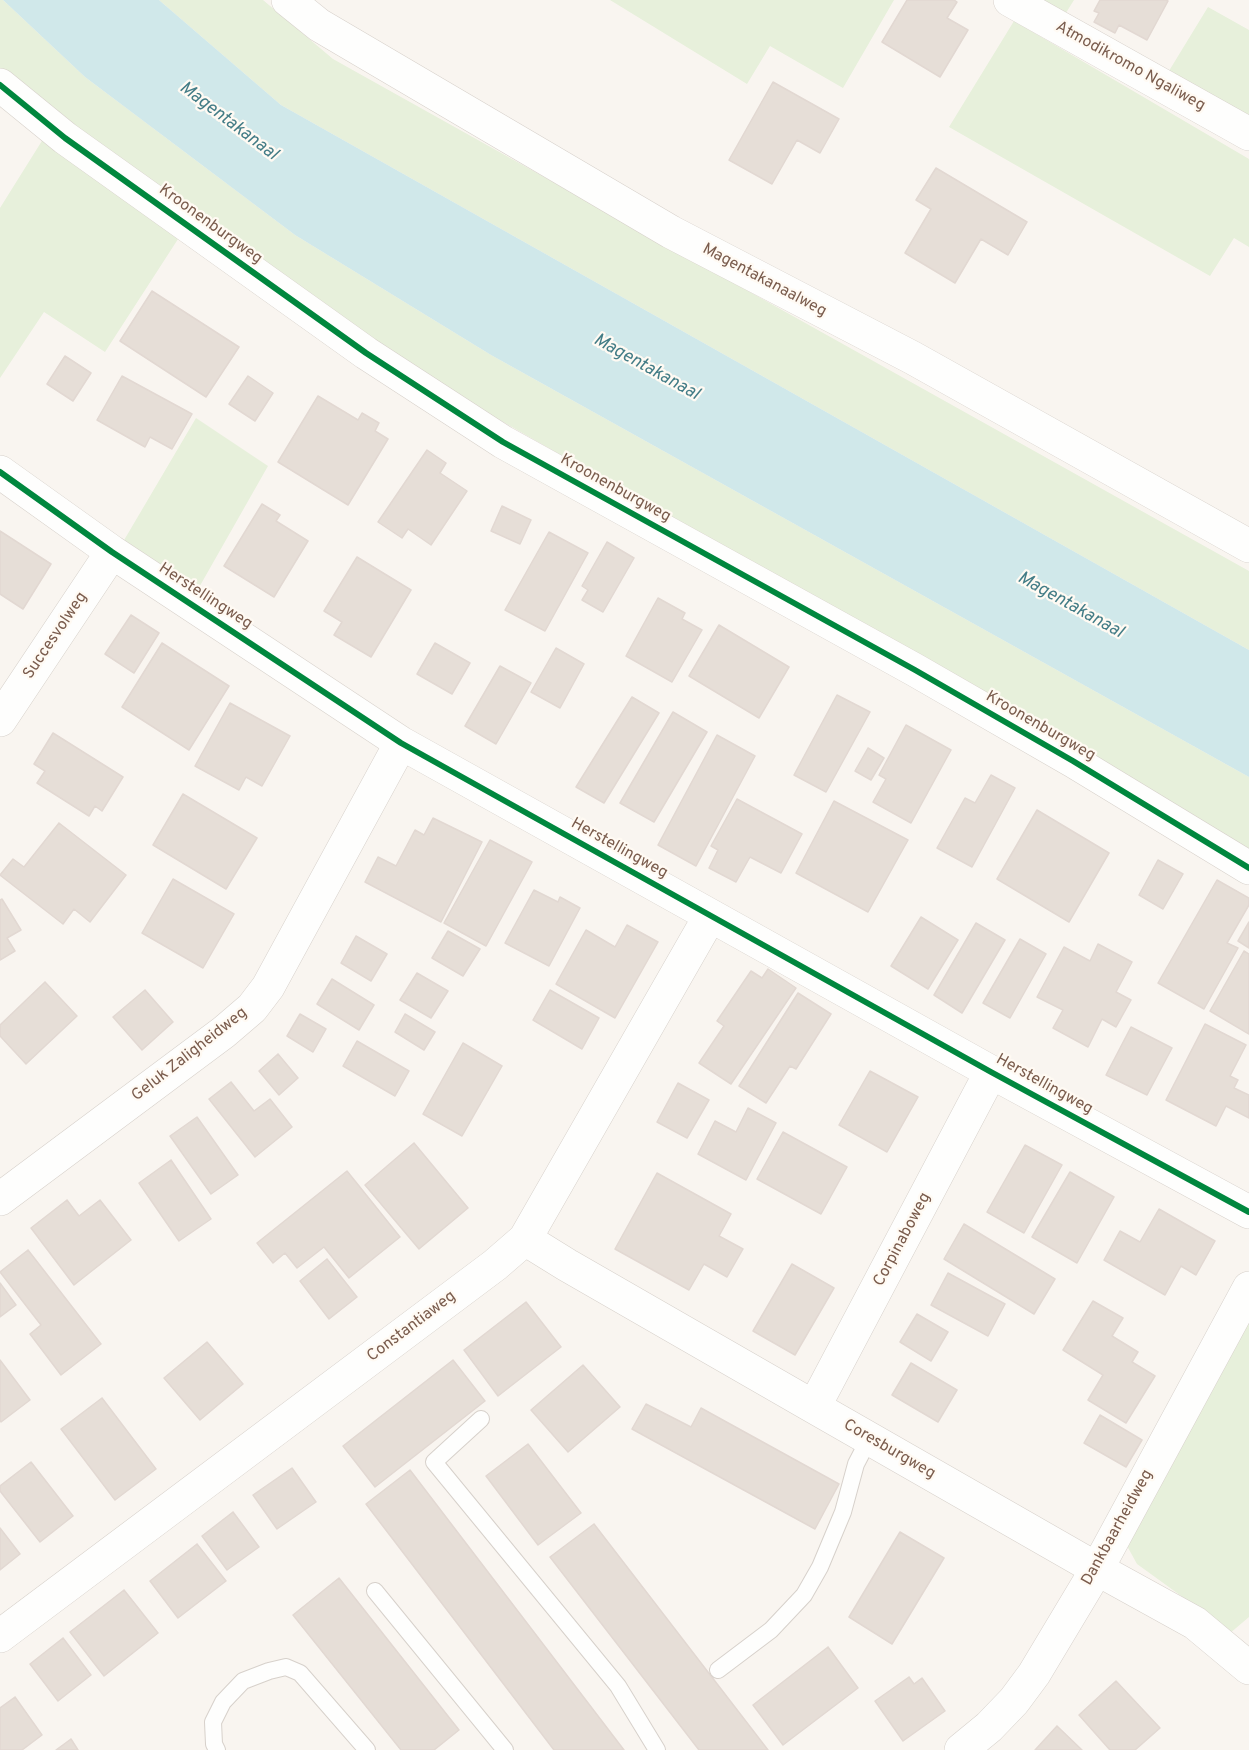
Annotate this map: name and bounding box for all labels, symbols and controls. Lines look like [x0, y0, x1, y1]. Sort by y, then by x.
street label: Atmodikromo Ngaliweg [1052, 18, 1208, 116]
water label: Magentakanaal [174, 78, 282, 166]
street label: Kroonenburgweg [154, 181, 266, 269]
street label: Magentakanaalweg [699, 240, 829, 322]
water label: Magentakanaal [589, 330, 703, 406]
street label: Kroonenburgweg [556, 451, 674, 527]
street label: Herstellingweg [155, 560, 255, 634]
water label: Magentakanaal [1013, 568, 1127, 644]
street label: Succesvolweg [20, 589, 92, 683]
street label: Kroonenburgweg [982, 688, 1098, 766]
street label: Herstellingweg [567, 814, 671, 884]
street label: Geluk Zaligheidweg [128, 1004, 252, 1106]
street label: Herstellingweg [992, 1050, 1096, 1120]
street label: Corpinaboweg [870, 1190, 936, 1290]
street label: Constantiaweg [364, 1287, 460, 1367]
street label: Coresburgweg [840, 1416, 938, 1484]
street label: Dankbaarheidweg [1078, 1467, 1158, 1589]

